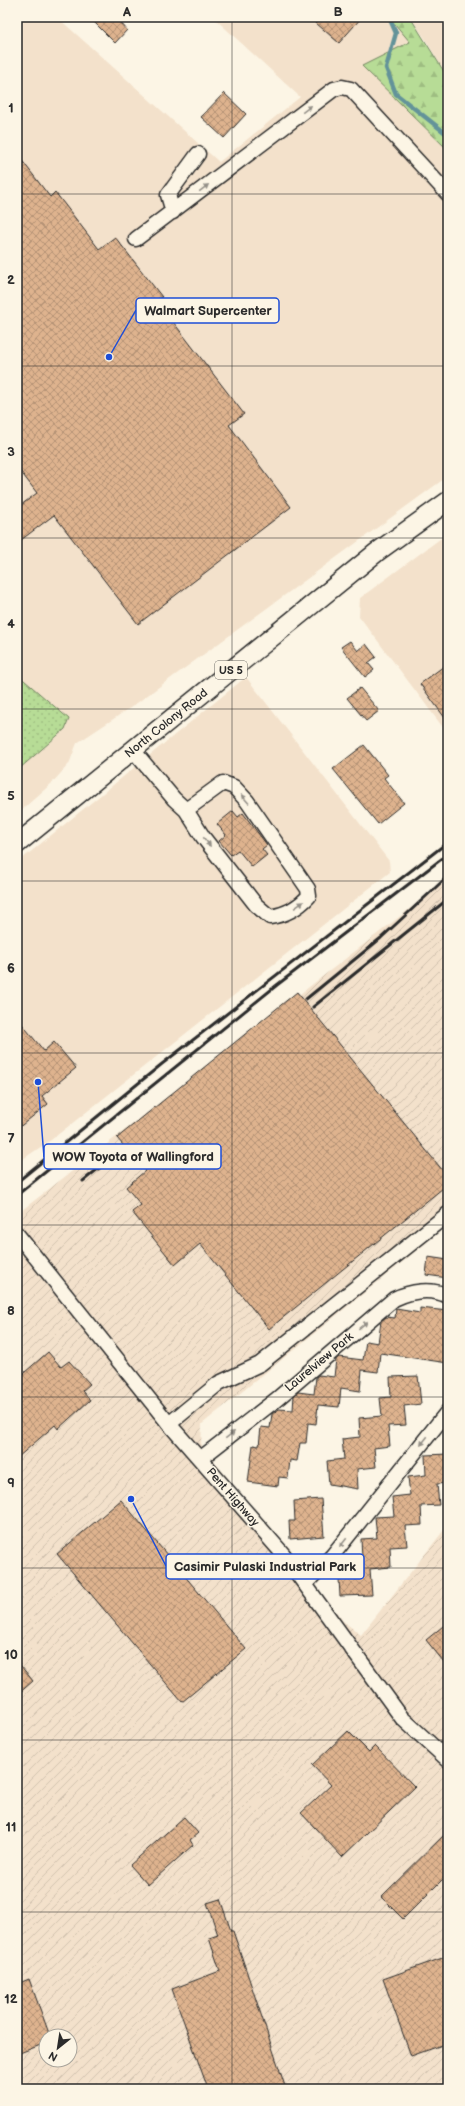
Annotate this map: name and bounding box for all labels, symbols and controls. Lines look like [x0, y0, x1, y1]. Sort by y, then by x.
text: A [122, 4, 131, 20]
text: B [333, 4, 343, 20]
text: 1 [8, 100, 14, 116]
one-way arrow [302, 105, 313, 114]
one-way arrow [198, 184, 209, 192]
text: 2 [7, 272, 15, 288]
callout: Walmart Supercenter [136, 298, 279, 323]
text: Walmart Supercenter [144, 303, 273, 319]
text: 3 [7, 444, 15, 460]
text: 4 [7, 616, 15, 632]
road number: US 5 [215, 661, 247, 679]
street label: North Colony Road [122, 685, 211, 761]
text: 5 [7, 788, 15, 804]
one-way arrow [240, 794, 249, 805]
one-way arrow [203, 837, 212, 848]
one-way arrow [293, 900, 304, 909]
text: 6 [7, 960, 15, 976]
text: 7 [7, 1131, 15, 1147]
callout: WOW Toyota of Wallingford [44, 1144, 221, 1169]
text: WOW Toyota of Wallingford [52, 1149, 214, 1165]
text: 8 [7, 1303, 15, 1319]
one-way arrow [358, 1321, 368, 1330]
street label: Laurelview Park [282, 1329, 357, 1395]
one-way arrow [225, 1431, 236, 1440]
one-way arrow [419, 1436, 428, 1447]
street label: Pent Highway [203, 1465, 263, 1530]
text: 9 [7, 1475, 15, 1491]
one-way arrow [339, 1538, 347, 1548]
callout: Casimir Pulaski Industrial Park [166, 1554, 364, 1579]
text: Casimir Pulaski Industrial Park [174, 1559, 356, 1575]
text: 10 [4, 1647, 18, 1663]
text: 11 [6, 1819, 16, 1835]
text: 12 [4, 1991, 18, 2007]
north arrow [38, 2028, 78, 2068]
text: N [46, 2049, 60, 2064]

